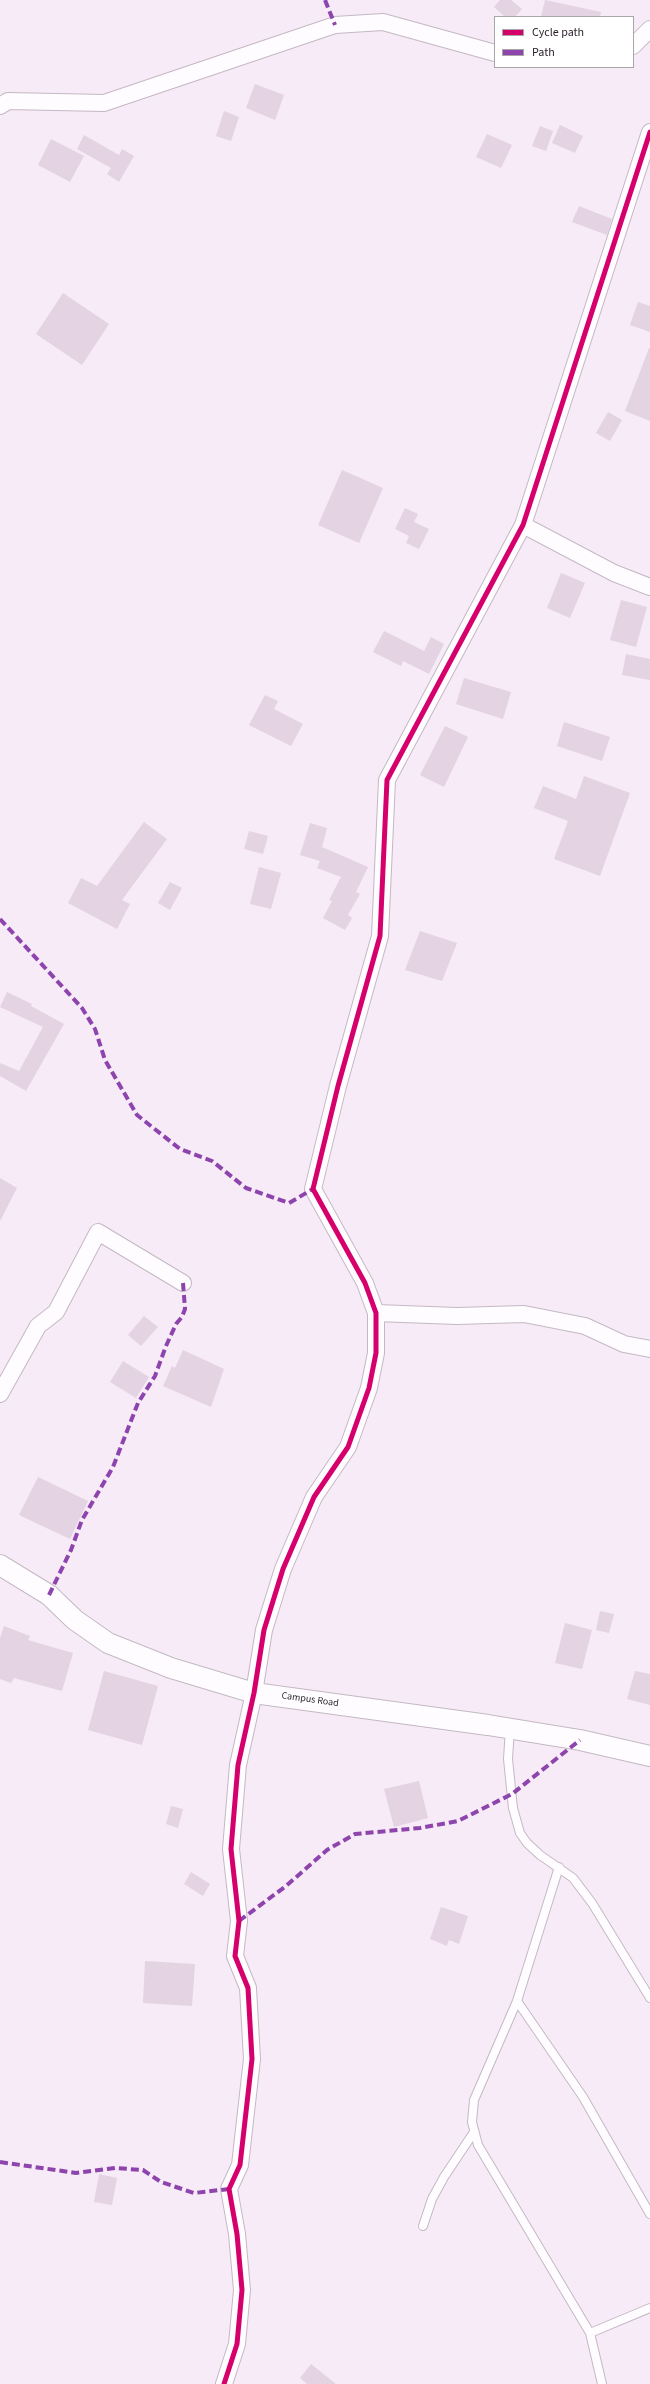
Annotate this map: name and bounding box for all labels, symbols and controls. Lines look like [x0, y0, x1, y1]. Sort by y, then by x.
legend [494, 16, 634, 68]
text: Cycle path [532, 24, 584, 41]
text: Path [532, 44, 555, 61]
street label: Campus Road [281, 1690, 339, 1710]

